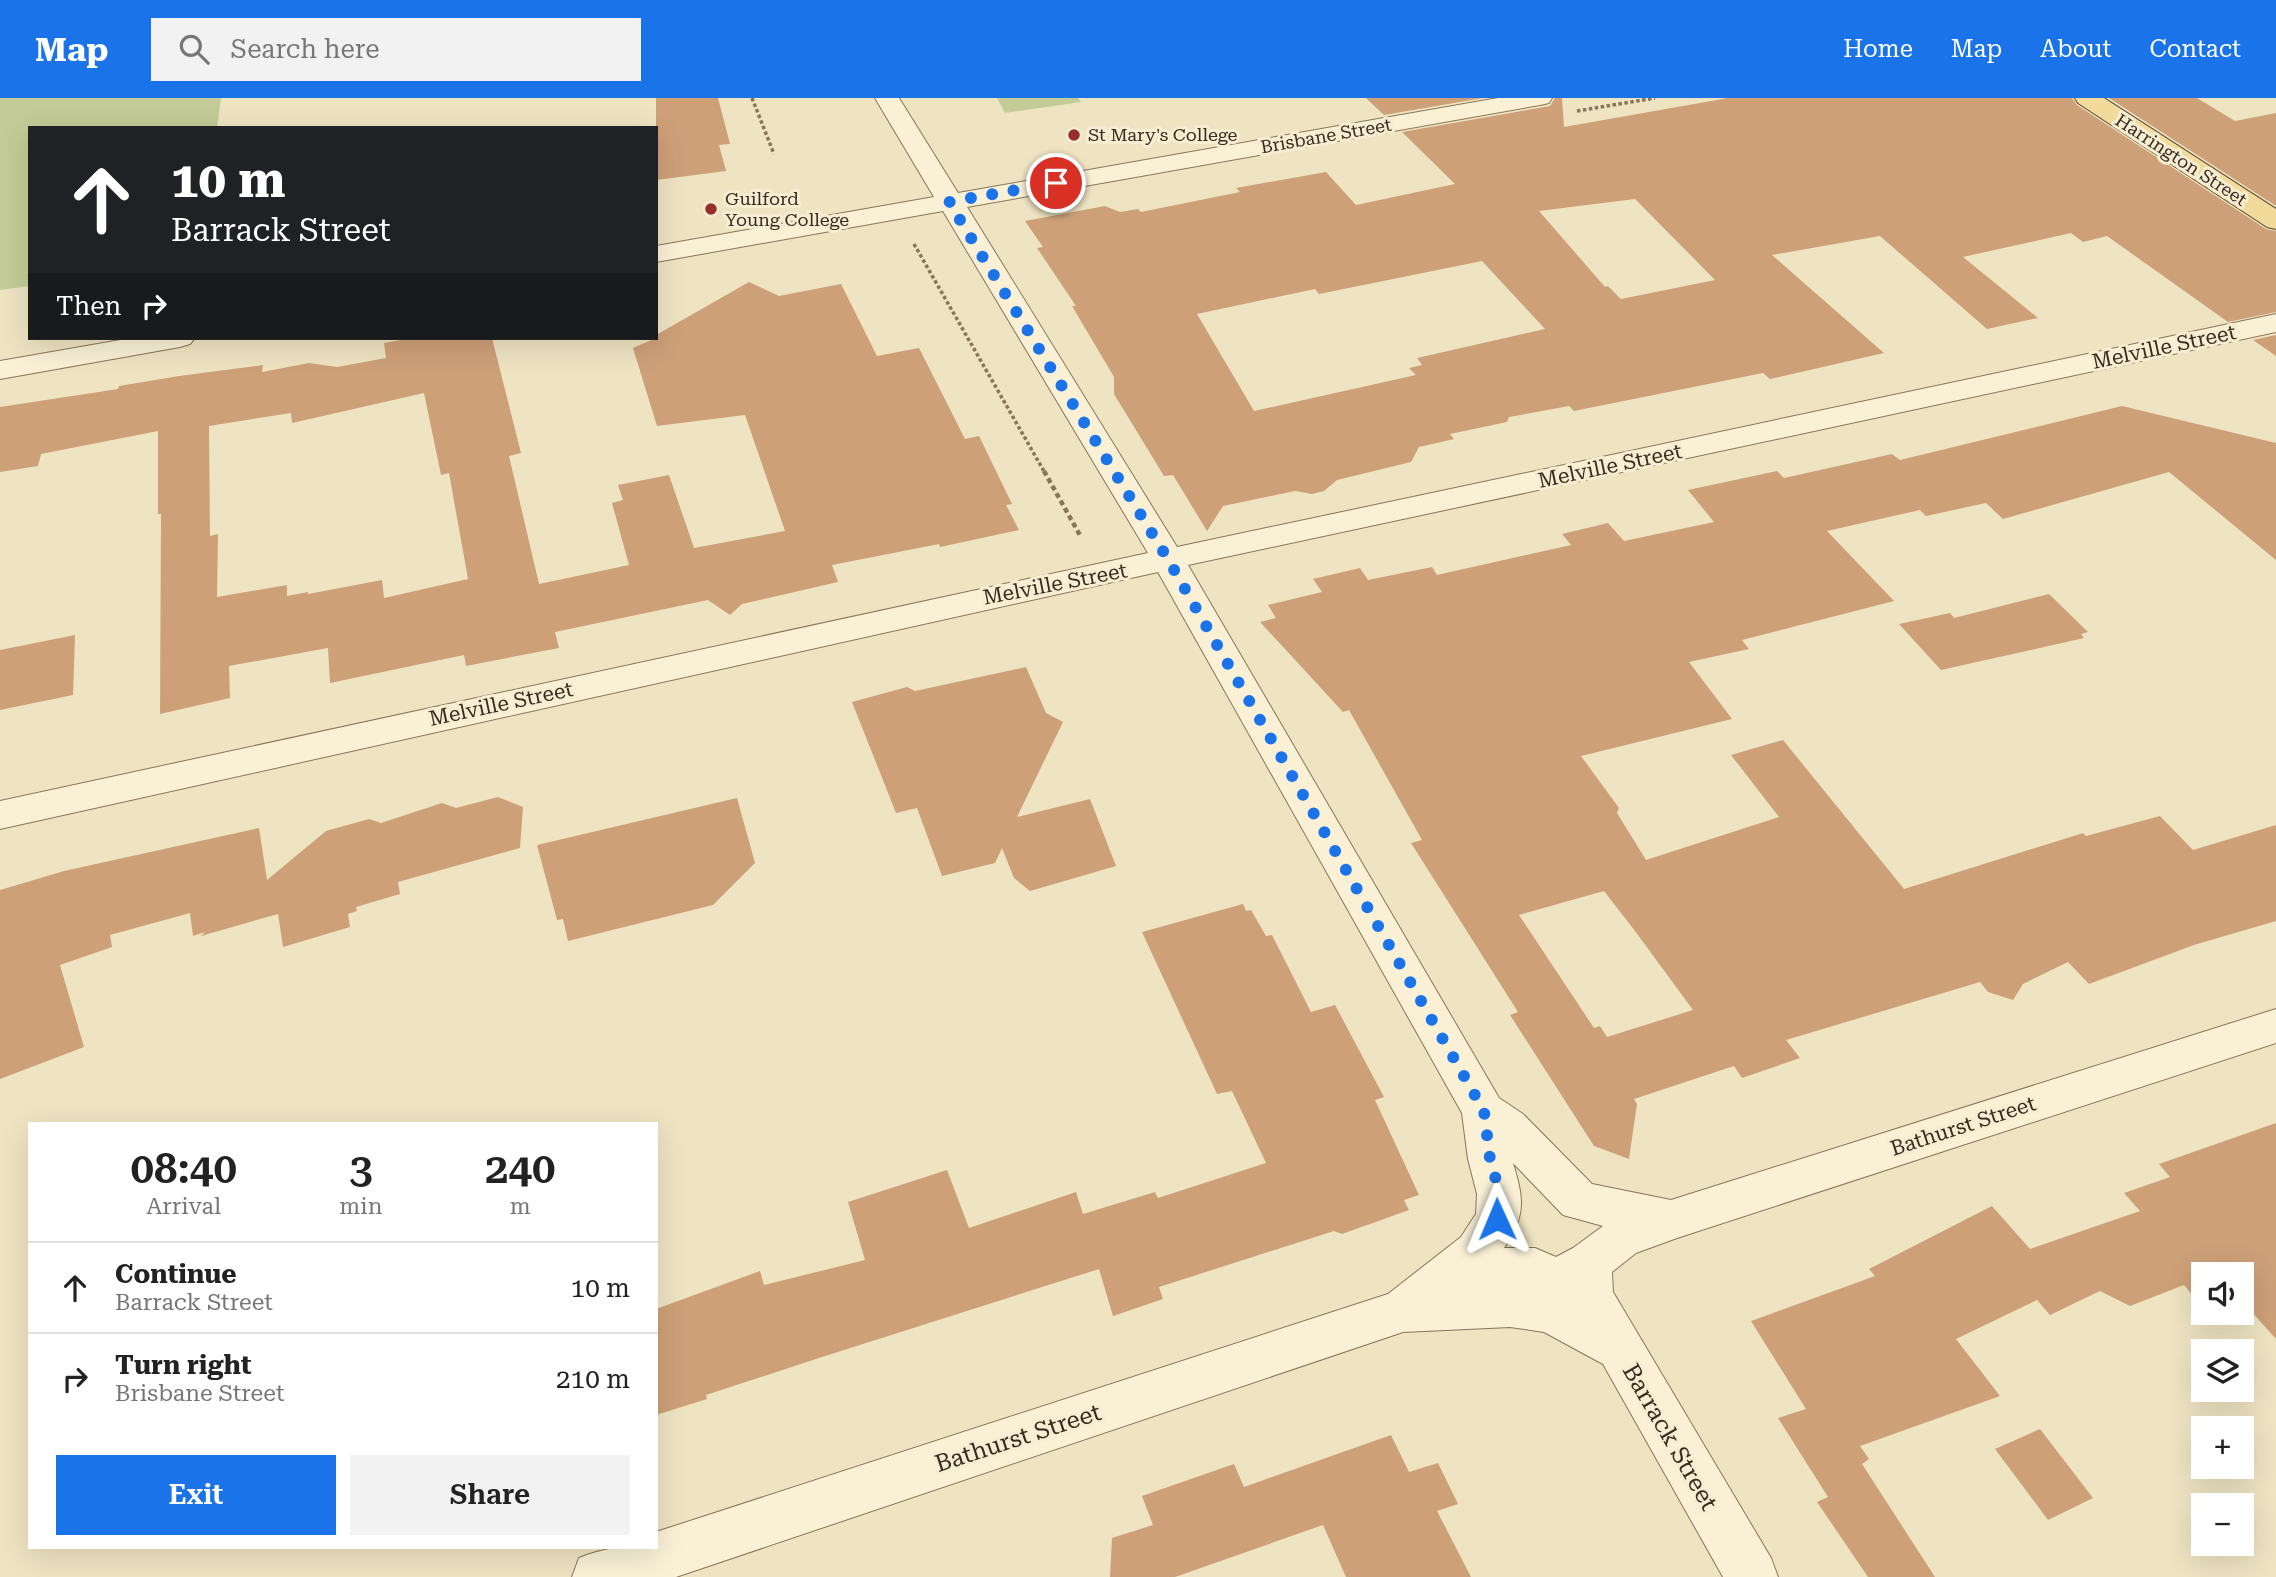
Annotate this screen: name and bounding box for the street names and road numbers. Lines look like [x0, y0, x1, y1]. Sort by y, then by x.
street label: Harrington Street [2112, 109, 2251, 210]
street label: Brisbane Street [1259, 114, 1393, 157]
street label: Melville Street [2090, 320, 2238, 374]
street label: Melville Street [1536, 439, 1684, 493]
street label: Melville Street [981, 558, 1129, 610]
street label: Melville Street [427, 677, 575, 731]
street label: Bathurst Street [1887, 1091, 2039, 1161]
street label: Barrack Street [1617, 1359, 1723, 1515]
street label: Bathurst Street [931, 1398, 1105, 1478]

